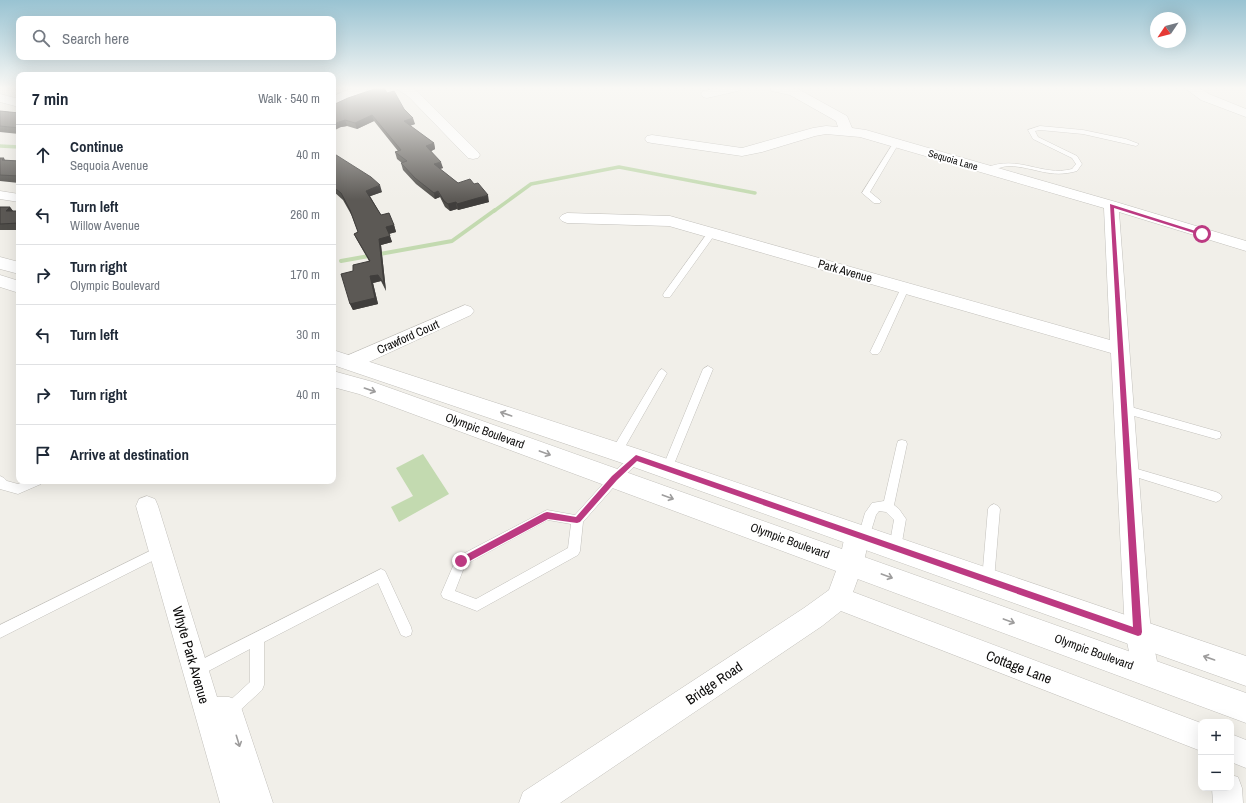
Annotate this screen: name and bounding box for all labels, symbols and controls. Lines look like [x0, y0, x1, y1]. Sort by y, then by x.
north arrow [1150, 12, 1186, 48]
search box [16, 16, 336, 60]
icon: search [30, 27, 52, 49]
text: Search here [62, 28, 129, 49]
text: 7 min [32, 87, 68, 110]
text: Walk · 540 m [258, 90, 320, 107]
text: Continue [70, 136, 123, 157]
icon: ahead [32, 144, 54, 166]
text: 40 m [296, 146, 320, 163]
street label: Sequoia Lane [927, 147, 980, 173]
text: Sequoia Avenue [70, 157, 148, 174]
text: Turn left [70, 196, 118, 217]
icon: left [32, 204, 54, 226]
text: 260 m [290, 206, 320, 223]
text: Willow Avenue [70, 217, 140, 234]
route start [1193, 225, 1211, 243]
text: Turn right [70, 256, 127, 277]
street label: Park Avenue [816, 256, 874, 286]
icon: right [32, 264, 54, 286]
text: 170 m [290, 266, 320, 283]
text: Olympic Boulevard [70, 277, 160, 294]
street label: Crawford Court [374, 316, 442, 358]
icon: left [32, 324, 54, 346]
text: Turn left [70, 324, 118, 345]
text: 30 m [296, 326, 320, 343]
icon: right [32, 384, 54, 406]
text: Turn right [70, 384, 127, 405]
text: 40 m [296, 386, 320, 403]
one-way arrow [364, 386, 376, 394]
street label: Olympic Boulevard [443, 409, 527, 453]
one-way arrow [499, 410, 512, 417]
icon: arrive [32, 444, 54, 466]
text: Arrive at destination [70, 444, 189, 465]
one-way arrow [539, 449, 551, 457]
one-way arrow [661, 494, 674, 501]
street label: Olympic Boulevard [748, 519, 832, 563]
route end [452, 552, 470, 570]
one-way arrow [881, 573, 893, 581]
street label: Whyte Park Avenue [168, 604, 214, 706]
one-way arrow [1003, 618, 1015, 626]
street label: Olympic Boulevard [1052, 630, 1136, 674]
street label: Cottage Lane [984, 646, 1054, 688]
one-way arrow [1204, 653, 1216, 661]
street label: Bridge Road [682, 658, 746, 708]
map controls [1198, 719, 1234, 791]
button: + [1198, 719, 1234, 755]
one-way arrow [235, 734, 242, 747]
button: − [1198, 755, 1234, 791]

